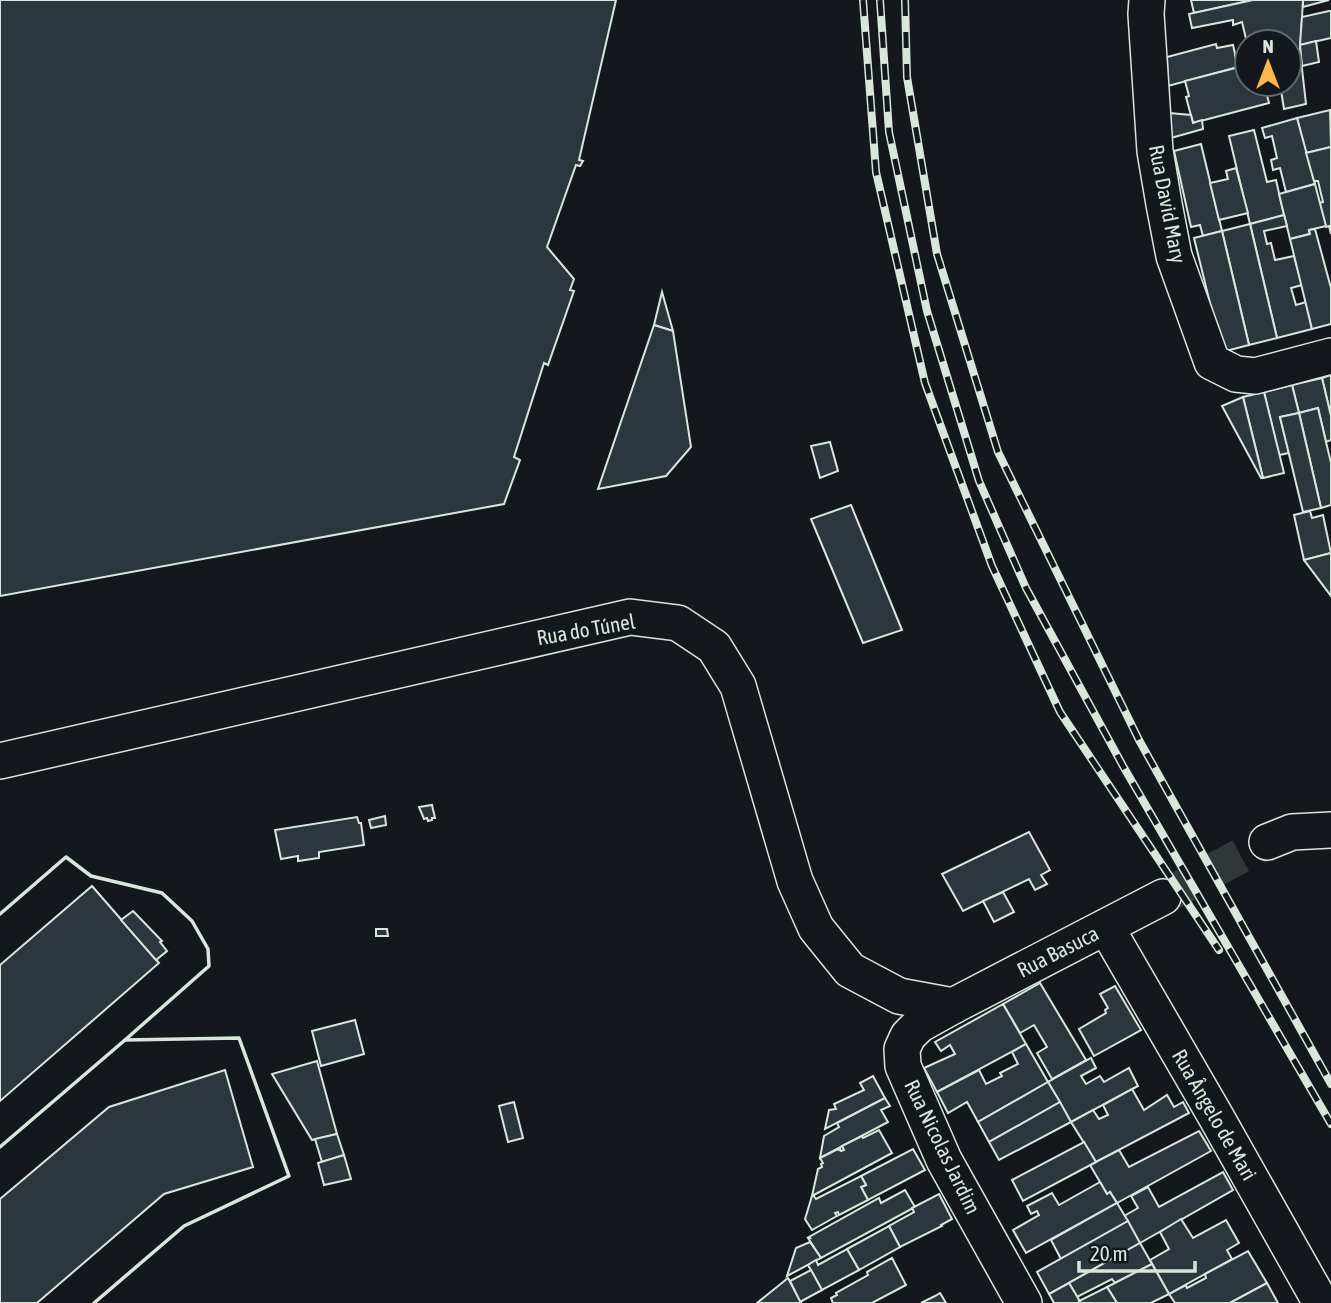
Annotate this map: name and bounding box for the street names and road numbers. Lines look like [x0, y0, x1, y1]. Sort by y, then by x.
street label: Rua David Mary [1145, 143, 1191, 265]
street label: Rua do Túnel [535, 608, 637, 649]
street label: Rua Basuca [1013, 920, 1102, 982]
street label: Rua Ângelo de Mari [1168, 1045, 1262, 1184]
street label: Rua Nicolas Jardim [900, 1076, 986, 1218]

